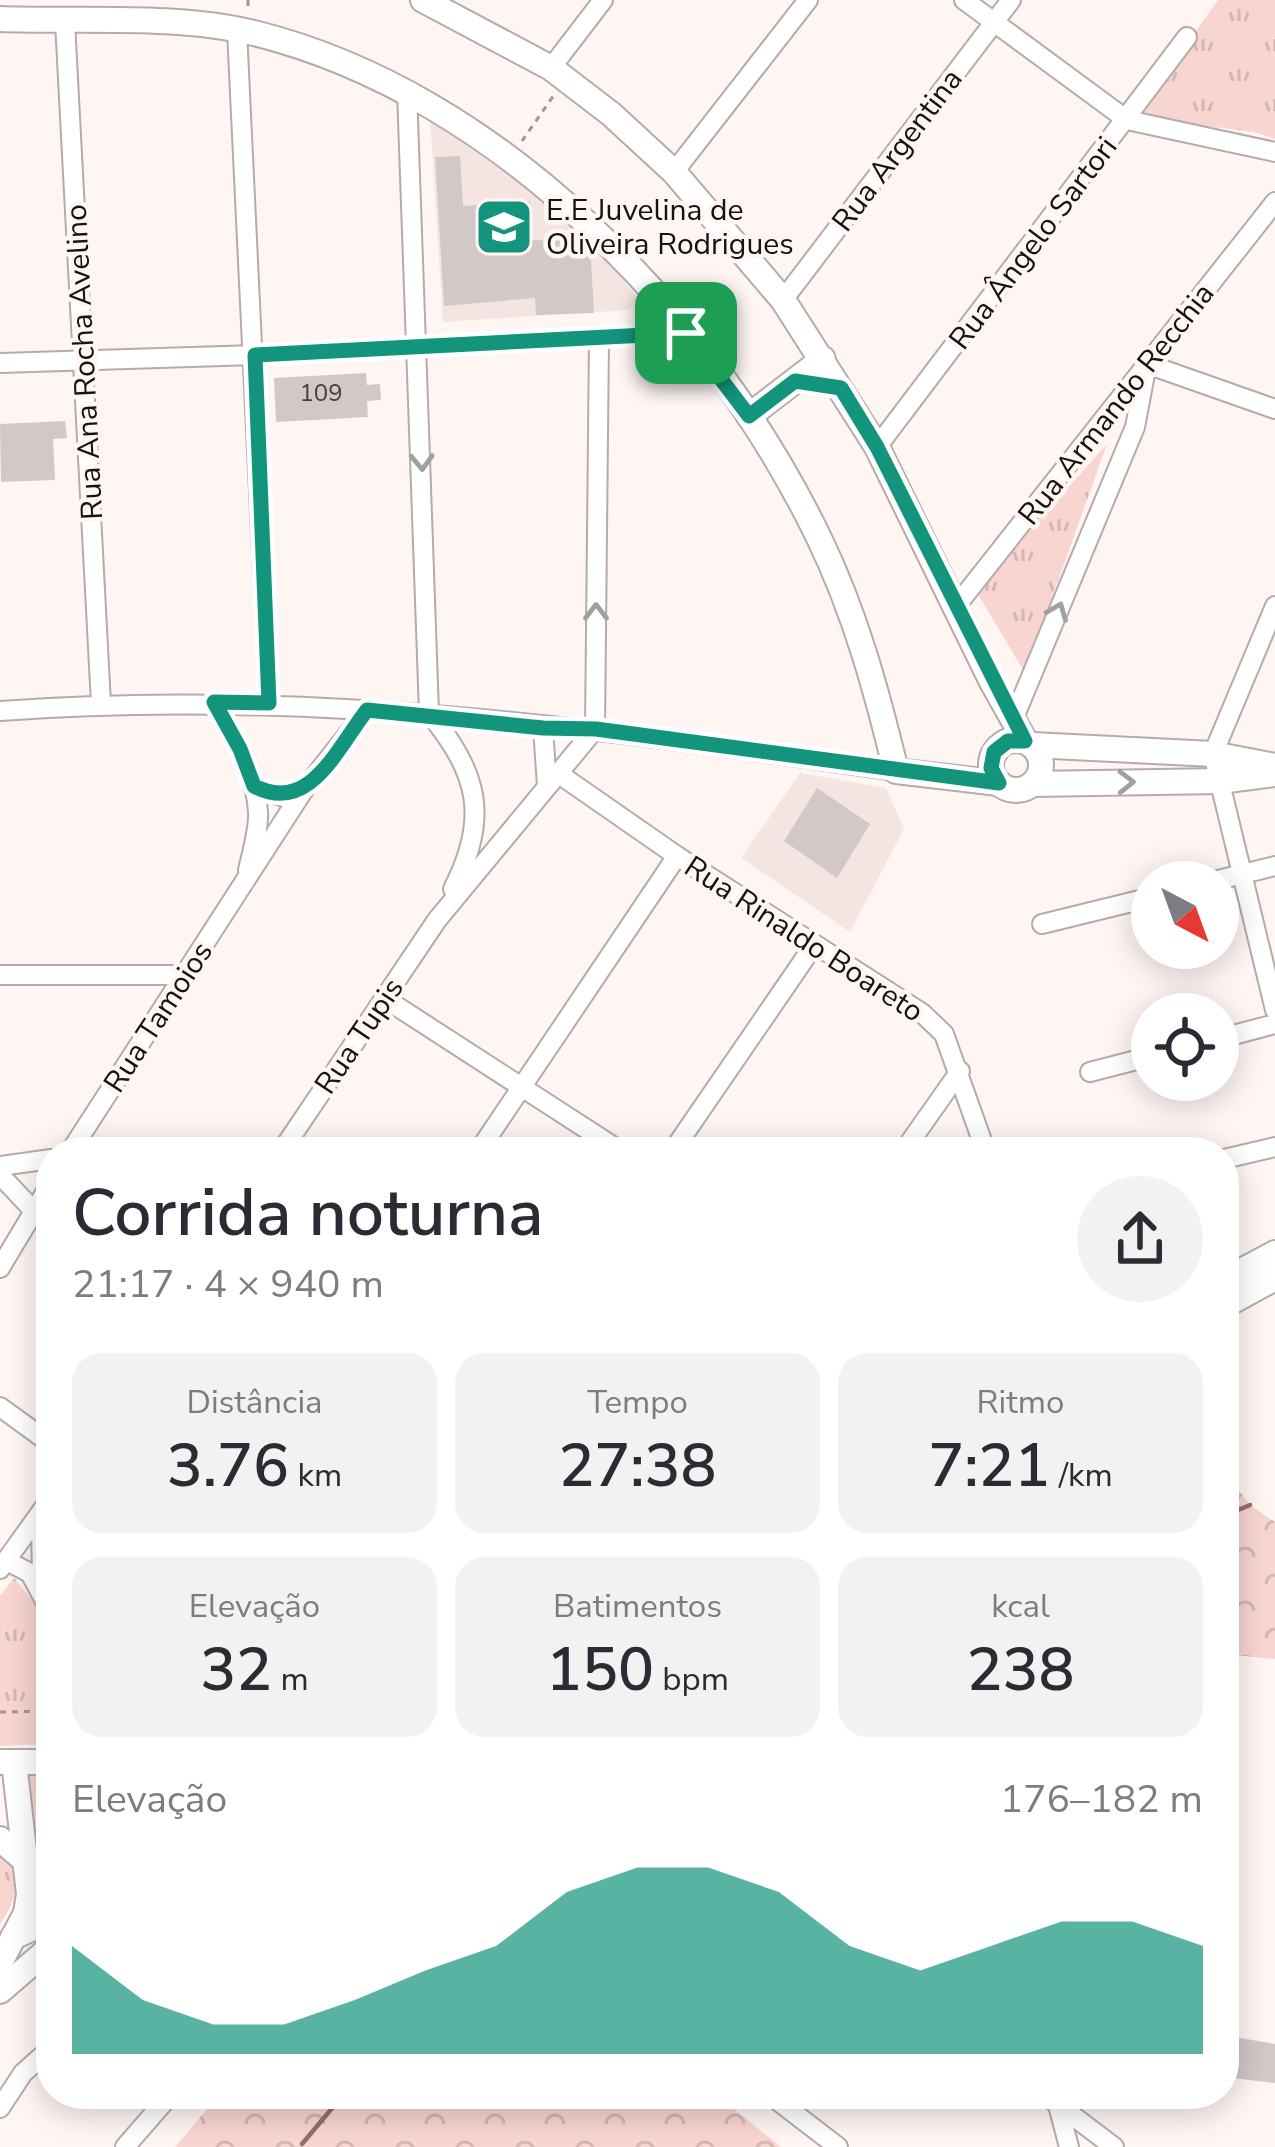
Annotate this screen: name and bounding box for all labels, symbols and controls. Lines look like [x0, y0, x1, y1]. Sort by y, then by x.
street label: Rua Argentina [823, 61, 972, 240]
street label: Rua Ângelo Sartori [940, 128, 1127, 358]
place label: E.E Juvelina de Oliveira Rodrigues [546, 190, 794, 265]
school or university icon: E.E Juvelina de Oliveira Rodrigues [473, 196, 535, 258]
street label: Rua Ana Rocha Avelino [56, 203, 113, 521]
street label: Rua Armando Recchia [1009, 275, 1224, 534]
pin [635, 282, 737, 384]
icon: arrive [653, 300, 719, 366]
house number: 109 [299, 377, 343, 409]
one-way arrow [409, 453, 435, 472]
one-way arrow [583, 602, 609, 621]
one-way arrow [1044, 602, 1068, 623]
one-way arrow [1117, 770, 1136, 796]
street label: Rua Rinaldo Boareto [676, 847, 931, 1032]
north arrow [1131, 861, 1239, 969]
map controls [1131, 861, 1239, 1101]
street label: Rua Tamoios [94, 934, 223, 1101]
street label: Rua Tupis [305, 970, 413, 1103]
button: locate [1131, 993, 1239, 1101]
text: Corrida noturna [72, 1168, 543, 1258]
button: share [1077, 1176, 1203, 1302]
text: 21:17 · 4 × 940 m [72, 1258, 384, 1311]
text: Distância [186, 1380, 323, 1425]
text: Tempo [587, 1380, 688, 1425]
text: Ritmo [977, 1380, 1064, 1425]
text: 3.76 [167, 1425, 289, 1507]
text: 27:38 [558, 1425, 717, 1507]
text: 7:21 [928, 1425, 1050, 1507]
text: km [289, 1453, 342, 1498]
text: /km [1050, 1453, 1113, 1498]
text: Elevação [189, 1584, 320, 1629]
text: Batimentos [553, 1584, 722, 1629]
text: kcal [991, 1584, 1050, 1629]
text: 32 [200, 1629, 272, 1711]
text: 150 [546, 1629, 654, 1711]
text: 238 [967, 1629, 1075, 1711]
text: m [272, 1657, 309, 1702]
text: bpm [654, 1657, 729, 1702]
text: Elevação [72, 1773, 227, 1826]
text: 176–182 m [1000, 1773, 1203, 1826]

